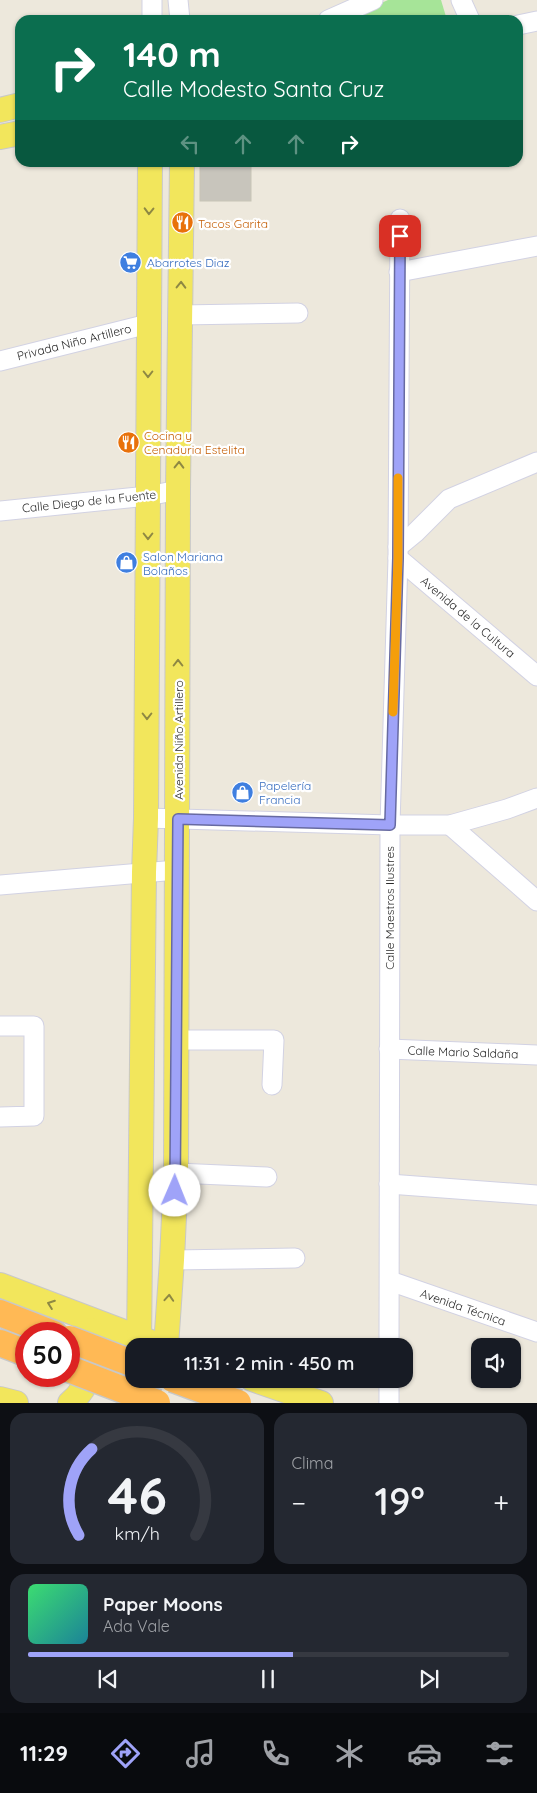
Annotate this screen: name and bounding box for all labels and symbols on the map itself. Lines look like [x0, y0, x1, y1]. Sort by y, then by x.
one-way arrow [144, 208, 154, 215]
restaurant icon: Tacos Garita [170, 211, 194, 235]
pin [379, 215, 421, 257]
place label: Tacos Garita [198, 216, 268, 231]
supermarket icon: Abarrotes Diaz [119, 250, 143, 274]
place label: Abarrotes Diaz [147, 255, 230, 270]
one-way arrow [176, 281, 186, 289]
street label: Privada Niño Artillero [15, 321, 133, 363]
one-way arrow [143, 370, 153, 378]
place label: Cocina y Cenaduria Estelita [144, 428, 245, 457]
restaurant icon: Cocina y Cenaduria Estelita [116, 430, 140, 454]
one-way arrow [174, 461, 184, 469]
street label: Calle Diego de la Fuente [21, 486, 157, 516]
one-way arrow [143, 532, 153, 540]
place label: Salon Mariana Bolaños [143, 549, 223, 578]
shop icon: Salon Mariana Bolaños [115, 551, 139, 575]
street label: Avenida de la Cultura [418, 573, 518, 661]
one-way arrow [173, 659, 183, 666]
street label: Avenida Niño Artillero [171, 680, 186, 800]
one-way arrow [142, 712, 152, 720]
place label: Papelería Francia [259, 778, 311, 807]
shop icon: Papelería Francia [231, 780, 255, 804]
street label: Calle Maestros Ilustres [382, 846, 397, 970]
street label: Calle Mario Saldaña [407, 1043, 519, 1061]
position arrow [148, 1164, 200, 1216]
street label: Avenida Técnica [418, 1285, 508, 1329]
one-way arrow [164, 1293, 175, 1301]
one-way arrow [47, 1300, 56, 1310]
speed limit sign: 50 [15, 1322, 80, 1387]

